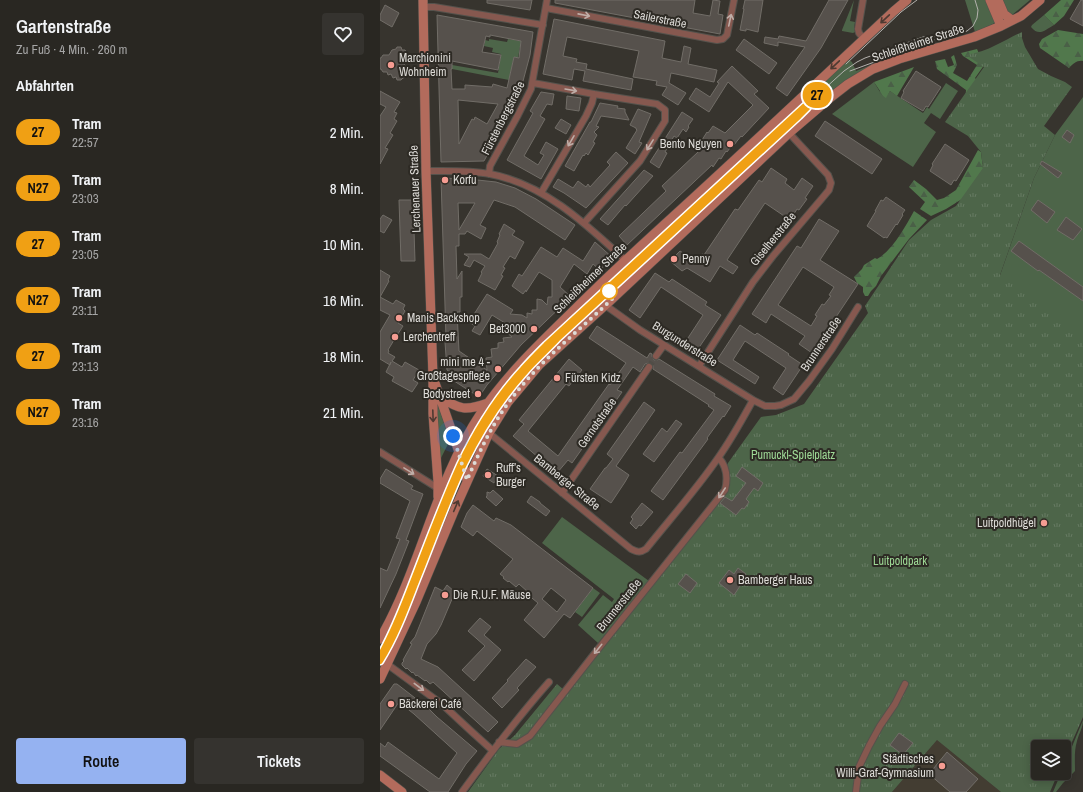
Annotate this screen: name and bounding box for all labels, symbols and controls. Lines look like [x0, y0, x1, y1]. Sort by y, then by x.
street label: Sailerstraße [632, 6, 688, 32]
one-way arrow [577, 12, 590, 20]
text: Gartenstraße [16, 13, 111, 39]
button: heart [322, 13, 364, 55]
one-way arrow [726, 14, 734, 27]
one-way arrow [880, 14, 890, 24]
street label: Schleißheimer Straße [870, 21, 966, 65]
text: Zu Fuß · 4 Min. · 260 m [16, 41, 127, 58]
place label: Marchionini Wohnheim [399, 50, 451, 80]
marker: Marchionini Wohnheim [386, 60, 396, 70]
one-way arrow [830, 61, 840, 70]
text: Abfahrten [16, 75, 74, 96]
street label: Fürstenbergstraße [477, 78, 529, 158]
line badge: 27 [799, 82, 835, 108]
one-way arrow [564, 86, 577, 94]
text: 27 [811, 86, 823, 104]
text: Tram [72, 113, 101, 134]
text: 2 Min. [330, 122, 364, 143]
text: 27 [32, 123, 44, 141]
text: 22:57 [72, 134, 99, 151]
one-way arrow [567, 135, 575, 147]
place label: Bento Nguyen [660, 136, 722, 152]
one-way arrow [646, 139, 654, 151]
marker: Bento Nguyen [725, 139, 735, 149]
street label: Lerchenauer Straße [405, 145, 425, 233]
text: Tram [72, 169, 101, 190]
place label: Korfu [453, 172, 477, 188]
marker: Korfu [440, 175, 450, 185]
text: 8 Min. [330, 178, 364, 199]
text: N27 [27, 179, 49, 197]
text: 23:03 [72, 190, 99, 207]
street label: Giselherstraße [746, 209, 800, 269]
text: Tram [72, 225, 101, 246]
text: 10 Min. [323, 234, 364, 255]
text: 27 [32, 235, 44, 253]
street label: Schleißheimer Straße [550, 239, 630, 317]
text: 23:05 [72, 246, 99, 263]
place label: Penny [682, 251, 710, 267]
marker: Penny [669, 254, 679, 264]
text: Tram [72, 281, 101, 302]
unlabelled marker [600, 282, 618, 300]
text: 16 Min. [323, 290, 364, 311]
text: N27 [27, 291, 49, 309]
text: 23:11 [72, 302, 98, 319]
place label: Manis Backshop [407, 310, 480, 326]
marker: Manis Backshop [394, 313, 404, 323]
street label: Brunnerstraße [797, 313, 845, 375]
street label: Burgunderstraße [649, 318, 721, 370]
place label: Bet3000 [489, 321, 526, 337]
marker: Bet3000 [529, 324, 539, 334]
place label: Lerchentreff [403, 329, 456, 345]
marker: Lerchentreff [390, 332, 400, 342]
text: Tram [72, 337, 101, 358]
text: 18 Min. [323, 346, 364, 367]
text: 27 [32, 347, 44, 365]
place label: mini me 4 - Großtagespflege [417, 354, 491, 384]
text: 23:13 [72, 358, 99, 375]
marker: mini me 4 - Großtagespflege [493, 364, 503, 374]
place label: Fürsten Kidz [565, 370, 621, 386]
marker: Fürsten Kidz [552, 373, 562, 383]
place label: Bodystreet [423, 386, 470, 402]
marker: Bodystreet [473, 389, 483, 399]
text: Tram [72, 393, 101, 414]
street label: Gernotstraße [574, 395, 620, 451]
text: 21 Min. [323, 402, 364, 423]
text: N27 [27, 403, 49, 421]
one-way arrow [430, 409, 437, 422]
text: 23:16 [72, 414, 99, 431]
your location [443, 426, 463, 446]
park label: Pumuckl-Spielplatz [751, 447, 835, 463]
street label: Bamberger Straße [531, 450, 603, 514]
place label: Ruff’s Burger [496, 460, 526, 490]
one-way arrow [403, 467, 415, 475]
marker: Ruff’s Burger [483, 470, 493, 480]
one-way arrow [718, 487, 726, 498]
one-way arrow [453, 500, 460, 512]
place label: Luitpoldhügel [977, 515, 1036, 531]
marker: Luitpoldhügel [1039, 518, 1049, 528]
park label: Luitpoldpark [873, 553, 927, 569]
place label: Bamberger Haus [738, 572, 812, 588]
marker: Bamberger Haus [725, 575, 735, 585]
street label: Brunnerstraße [593, 576, 645, 634]
place label: Die R.U.F. Mäuse [453, 587, 531, 603]
marker: Die R.U.F. Mäuse [440, 590, 450, 600]
one-way arrow [593, 644, 602, 655]
one-way arrow [413, 683, 424, 691]
place label: Bäckerei Café [399, 696, 461, 712]
marker: Bäckerei Café [386, 699, 396, 709]
button: Route [16, 738, 186, 784]
button: Tickets [194, 738, 364, 784]
map controls [1031, 740, 1071, 780]
button: layers [1031, 740, 1071, 780]
place label: Städtisches Willi-Graf-Gymnasium [836, 751, 934, 781]
marker: Städtisches Willi-Graf-Gymnasium [937, 761, 947, 771]

